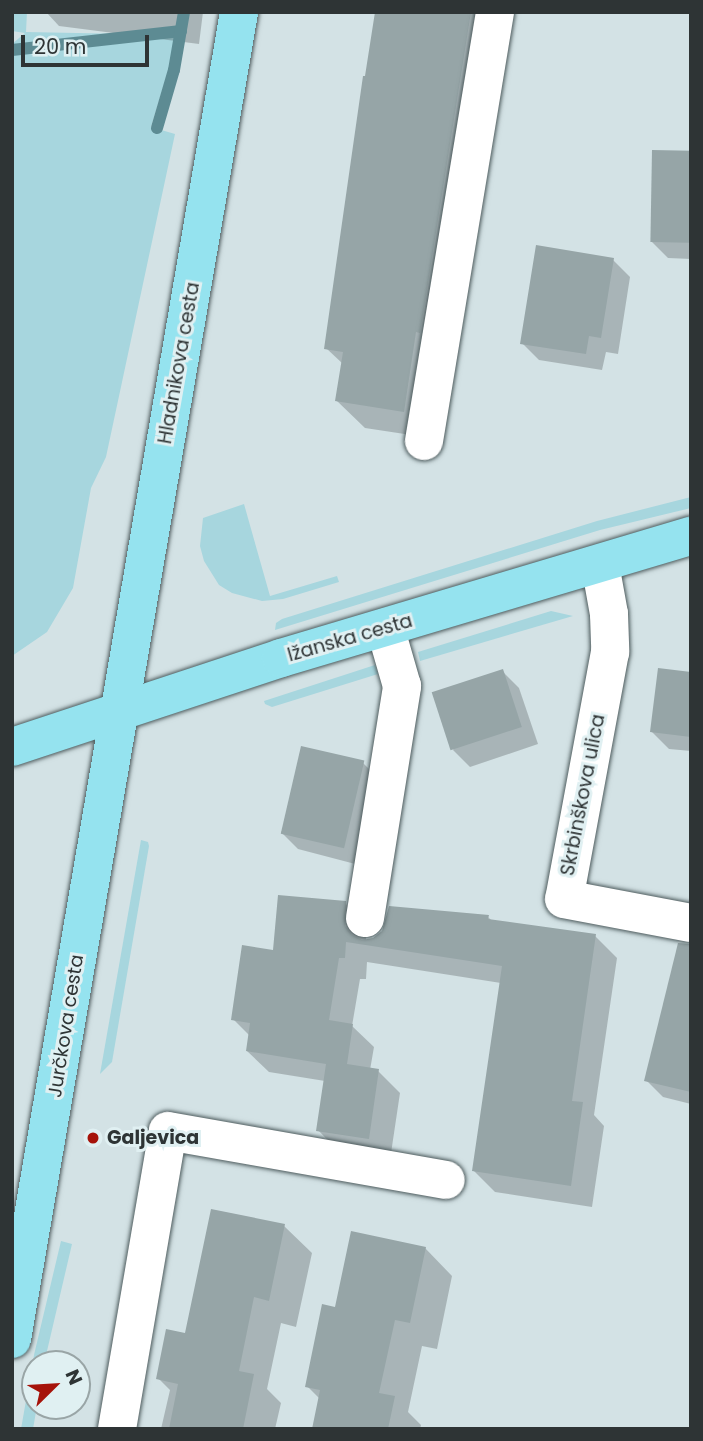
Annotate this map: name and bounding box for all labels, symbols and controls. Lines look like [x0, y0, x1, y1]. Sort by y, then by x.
scale bar [24, 21, 152, 65]
text: 20 m [34, 32, 87, 61]
street label: Hladnikova cesta [154, 280, 204, 446]
street label: Ižanska cesta [285, 609, 415, 667]
street label: Skrbinškova ulica [556, 712, 610, 878]
street label: Jurčkova cesta [43, 953, 89, 1099]
place label: Galjevica [107, 1127, 199, 1149]
marker: Galjevica [85, 1130, 101, 1146]
north arrow [21, 1350, 91, 1420]
text: N [59, 1365, 89, 1389]

